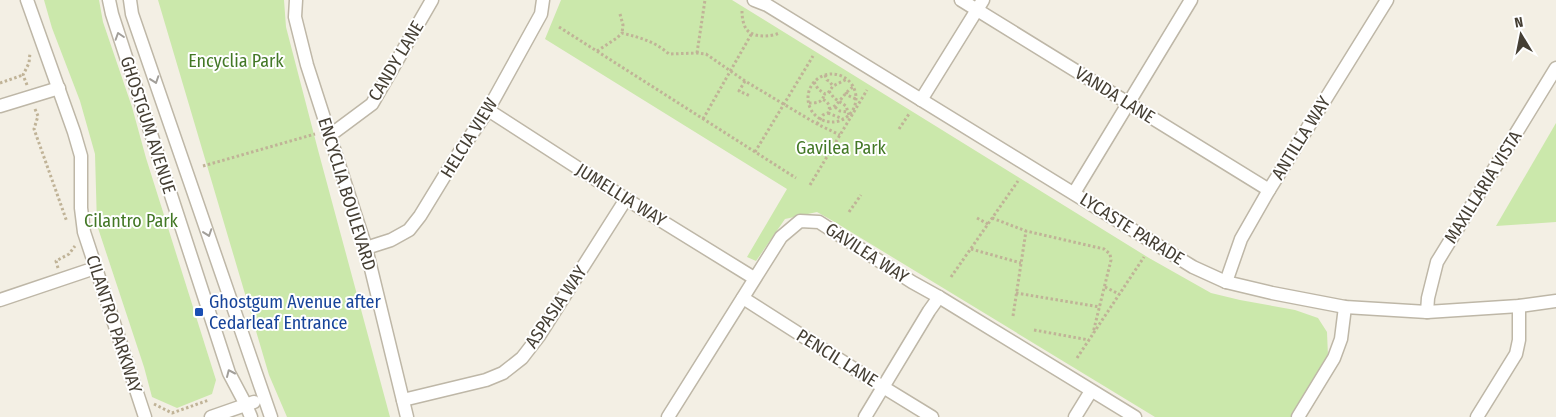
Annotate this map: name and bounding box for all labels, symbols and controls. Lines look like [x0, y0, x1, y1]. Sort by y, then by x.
north arrow [1496, 10, 1546, 60]
text: N [1513, 14, 1524, 32]
street label: CANDY LANE [364, 17, 428, 105]
one-way arrow [115, 32, 125, 41]
park label: Encyclia Park [188, 50, 284, 72]
street label: GHOSTGUM AVENUE [115, 53, 181, 197]
street label: VANDA LANE [1071, 62, 1159, 128]
one-way arrow [149, 75, 159, 83]
street label: ANTILLA WAY [1267, 92, 1335, 184]
street label: HELCIA VIEW [436, 94, 502, 182]
street label: ENCYCLIA BOULEVARD [313, 115, 381, 273]
street label: MAXILLARIA VISTA [1440, 126, 1527, 247]
park label: Gavilea Park [796, 137, 887, 159]
street label: JUMELLIA WAY [572, 159, 670, 231]
street label: LYCASTE PARADE [1076, 188, 1188, 270]
park label: Cilantro Park [84, 210, 179, 232]
street label: GAVILEA WAY [821, 218, 913, 288]
one-way arrow [202, 229, 212, 237]
street label: CILANTRO PARKWAY [81, 252, 147, 396]
street label: ASPASIA WAY [520, 262, 592, 352]
place label: Ghostgum Avenue after Cedarleaf Entrance [209, 291, 381, 334]
marker: Ghostgum Avenue after Cedarleaf Entrance [193, 306, 205, 318]
street label: PENCIL LANE [792, 324, 882, 392]
one-way arrow [226, 369, 237, 378]

